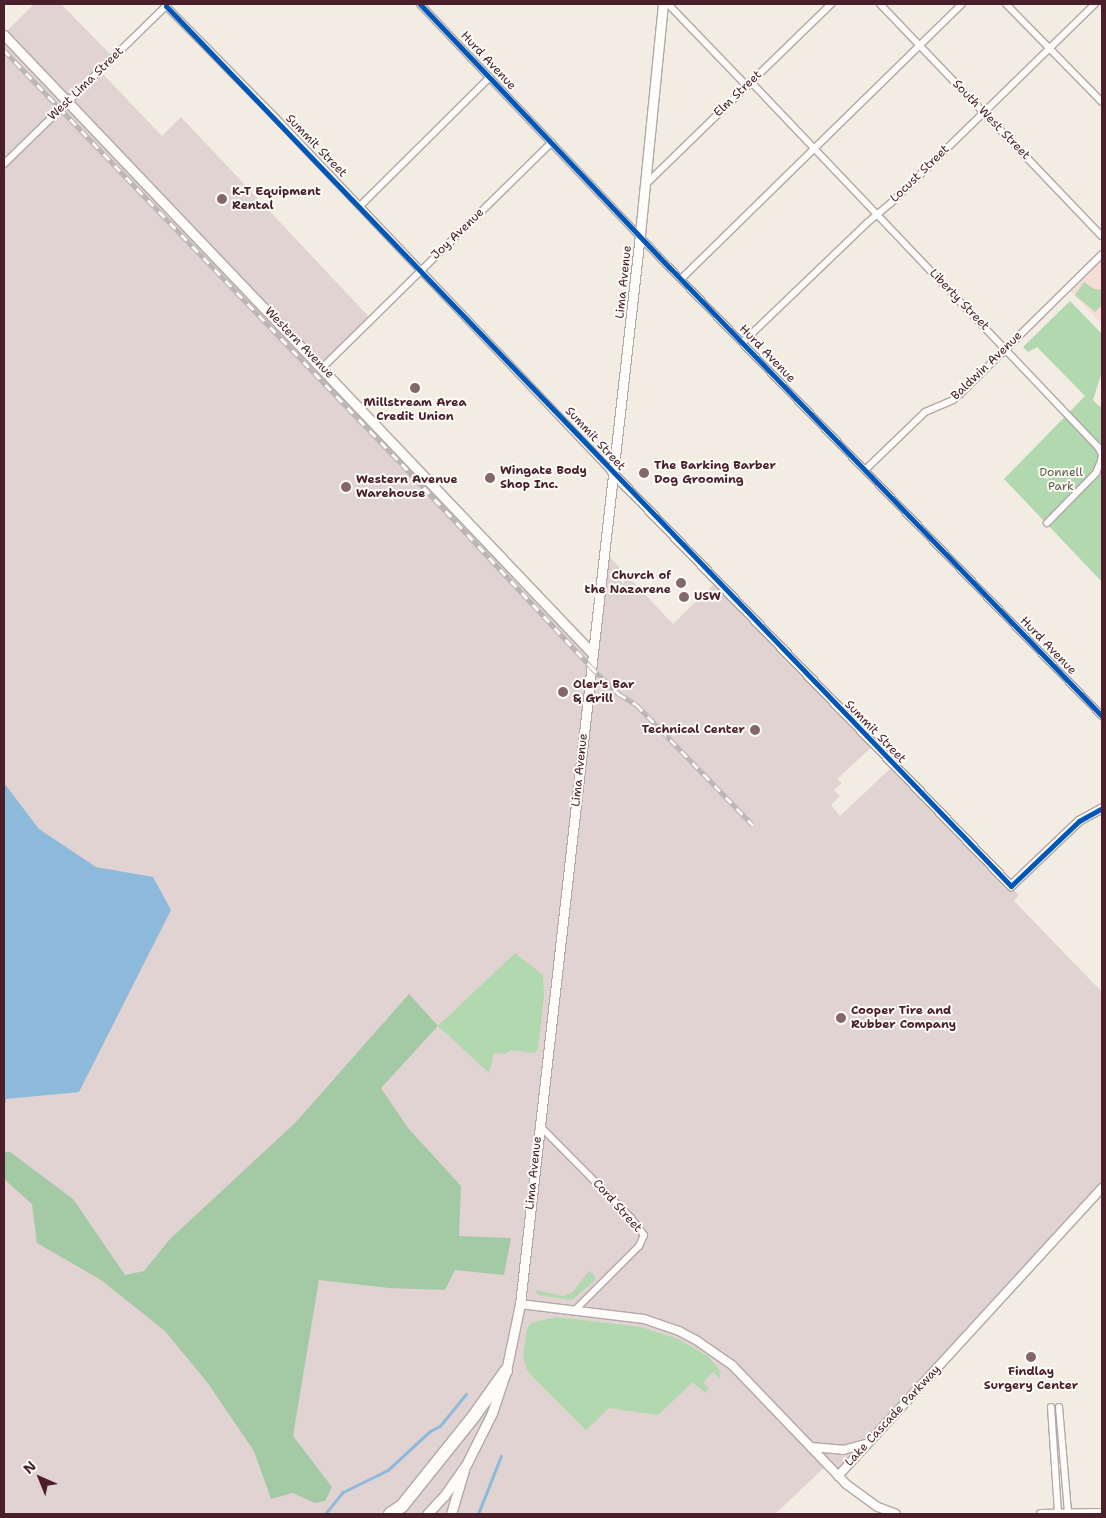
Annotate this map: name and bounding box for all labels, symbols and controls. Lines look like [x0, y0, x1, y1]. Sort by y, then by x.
street label: Hurd Avenue [457, 29, 519, 93]
street label: West Lima Street [45, 44, 127, 124]
street label: Elm Street [711, 68, 765, 120]
street label: South West Street [949, 77, 1033, 163]
street label: Summit Street [282, 112, 350, 180]
street label: Locust Street [888, 142, 952, 206]
place label: K-T Equipment Rental [232, 185, 321, 213]
marker: K-T Equipment Rental [216, 193, 228, 205]
street label: Joy Avenue [429, 205, 487, 263]
street label: Lima Avenue [613, 245, 635, 319]
street label: Liberty Street [926, 266, 992, 334]
street label: Western Avenue [261, 304, 337, 382]
street label: Hurd Avenue [736, 322, 798, 386]
street label: Baldwin Avenue [949, 329, 1025, 403]
marker: Millstream Area Credit Union [409, 382, 421, 394]
place label: Millstream Area Credit Union [363, 396, 467, 424]
street label: Summit Street [562, 404, 628, 474]
place label: The Barking Barber Dog Grooming [654, 459, 776, 487]
place label: Wingate Body Shop Inc. [500, 464, 587, 492]
park label: Donnell Park [1039, 466, 1083, 494]
marker: The Barking Barber Dog Grooming [638, 467, 650, 479]
marker: Wingate Body Shop Inc. [484, 472, 496, 484]
place label: Western Avenue Warehouse [356, 473, 458, 501]
marker: Western Avenue Warehouse [340, 481, 352, 493]
place label: Church of the Nazarene [585, 569, 671, 597]
marker: Church of the Nazarene [675, 577, 687, 589]
place label: USW [694, 590, 721, 604]
marker: USW [678, 591, 690, 603]
street label: Hurd Avenue [1017, 614, 1079, 678]
place label: Oler's Bar & Grill [573, 678, 634, 706]
marker: Oler's Bar & Grill [557, 686, 569, 698]
street label: Summit Street [841, 698, 909, 766]
place label: Technical Center [642, 723, 745, 737]
marker: Technical Center [749, 724, 761, 736]
street label: Lima Avenue [569, 733, 591, 807]
place label: Cooper Tire and Rubber Company [851, 1004, 956, 1032]
marker: Cooper Tire and Rubber Company [835, 1012, 847, 1024]
street label: Lima Avenue [523, 1136, 545, 1210]
street label: Cord Street [589, 1177, 645, 1235]
marker: Findlay Surgery Center [1025, 1351, 1037, 1363]
street label: Lake Cascade Parkway [842, 1362, 944, 1470]
place label: Findlay Surgery Center [984, 1365, 1078, 1393]
north arrow [15, 1453, 65, 1503]
text: N [19, 1457, 40, 1478]

